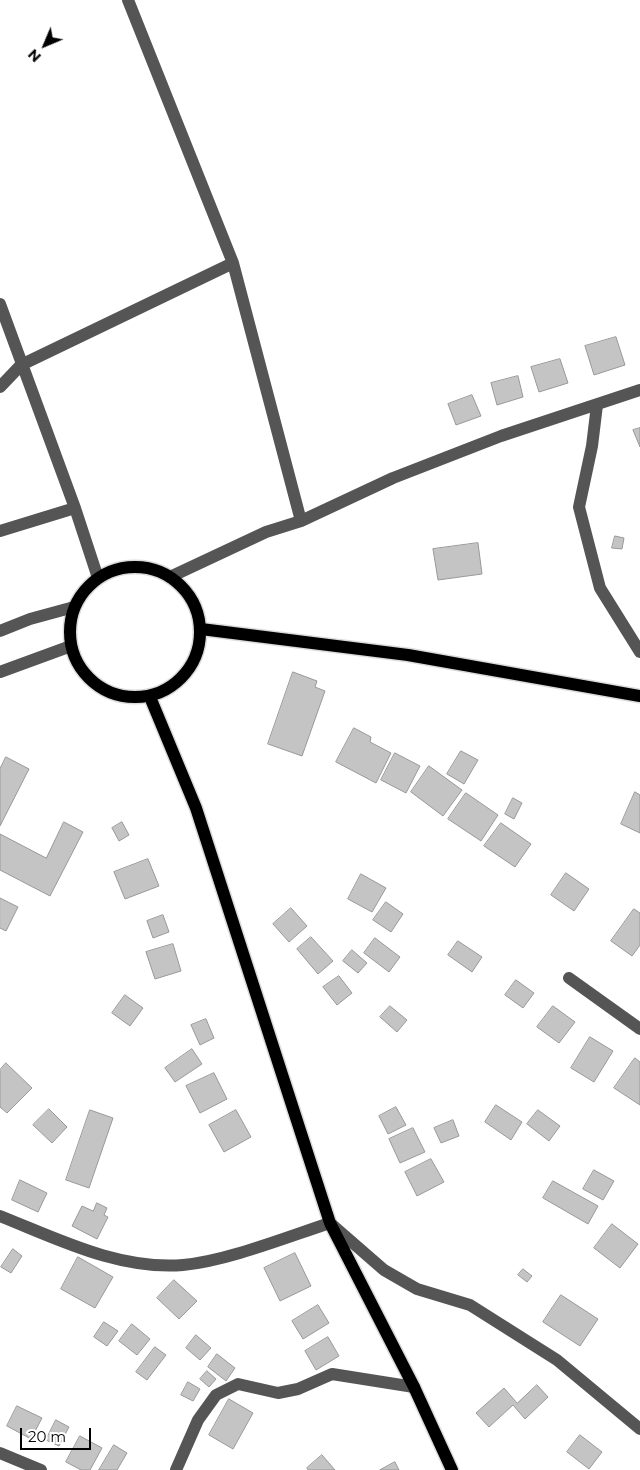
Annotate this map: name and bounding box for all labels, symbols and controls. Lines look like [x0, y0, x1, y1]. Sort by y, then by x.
north arrow [20, 20, 70, 70]
text: N [24, 45, 45, 66]
scale bar [22, 1418, 94, 1450]
text: 20 m [28, 1427, 66, 1446]

